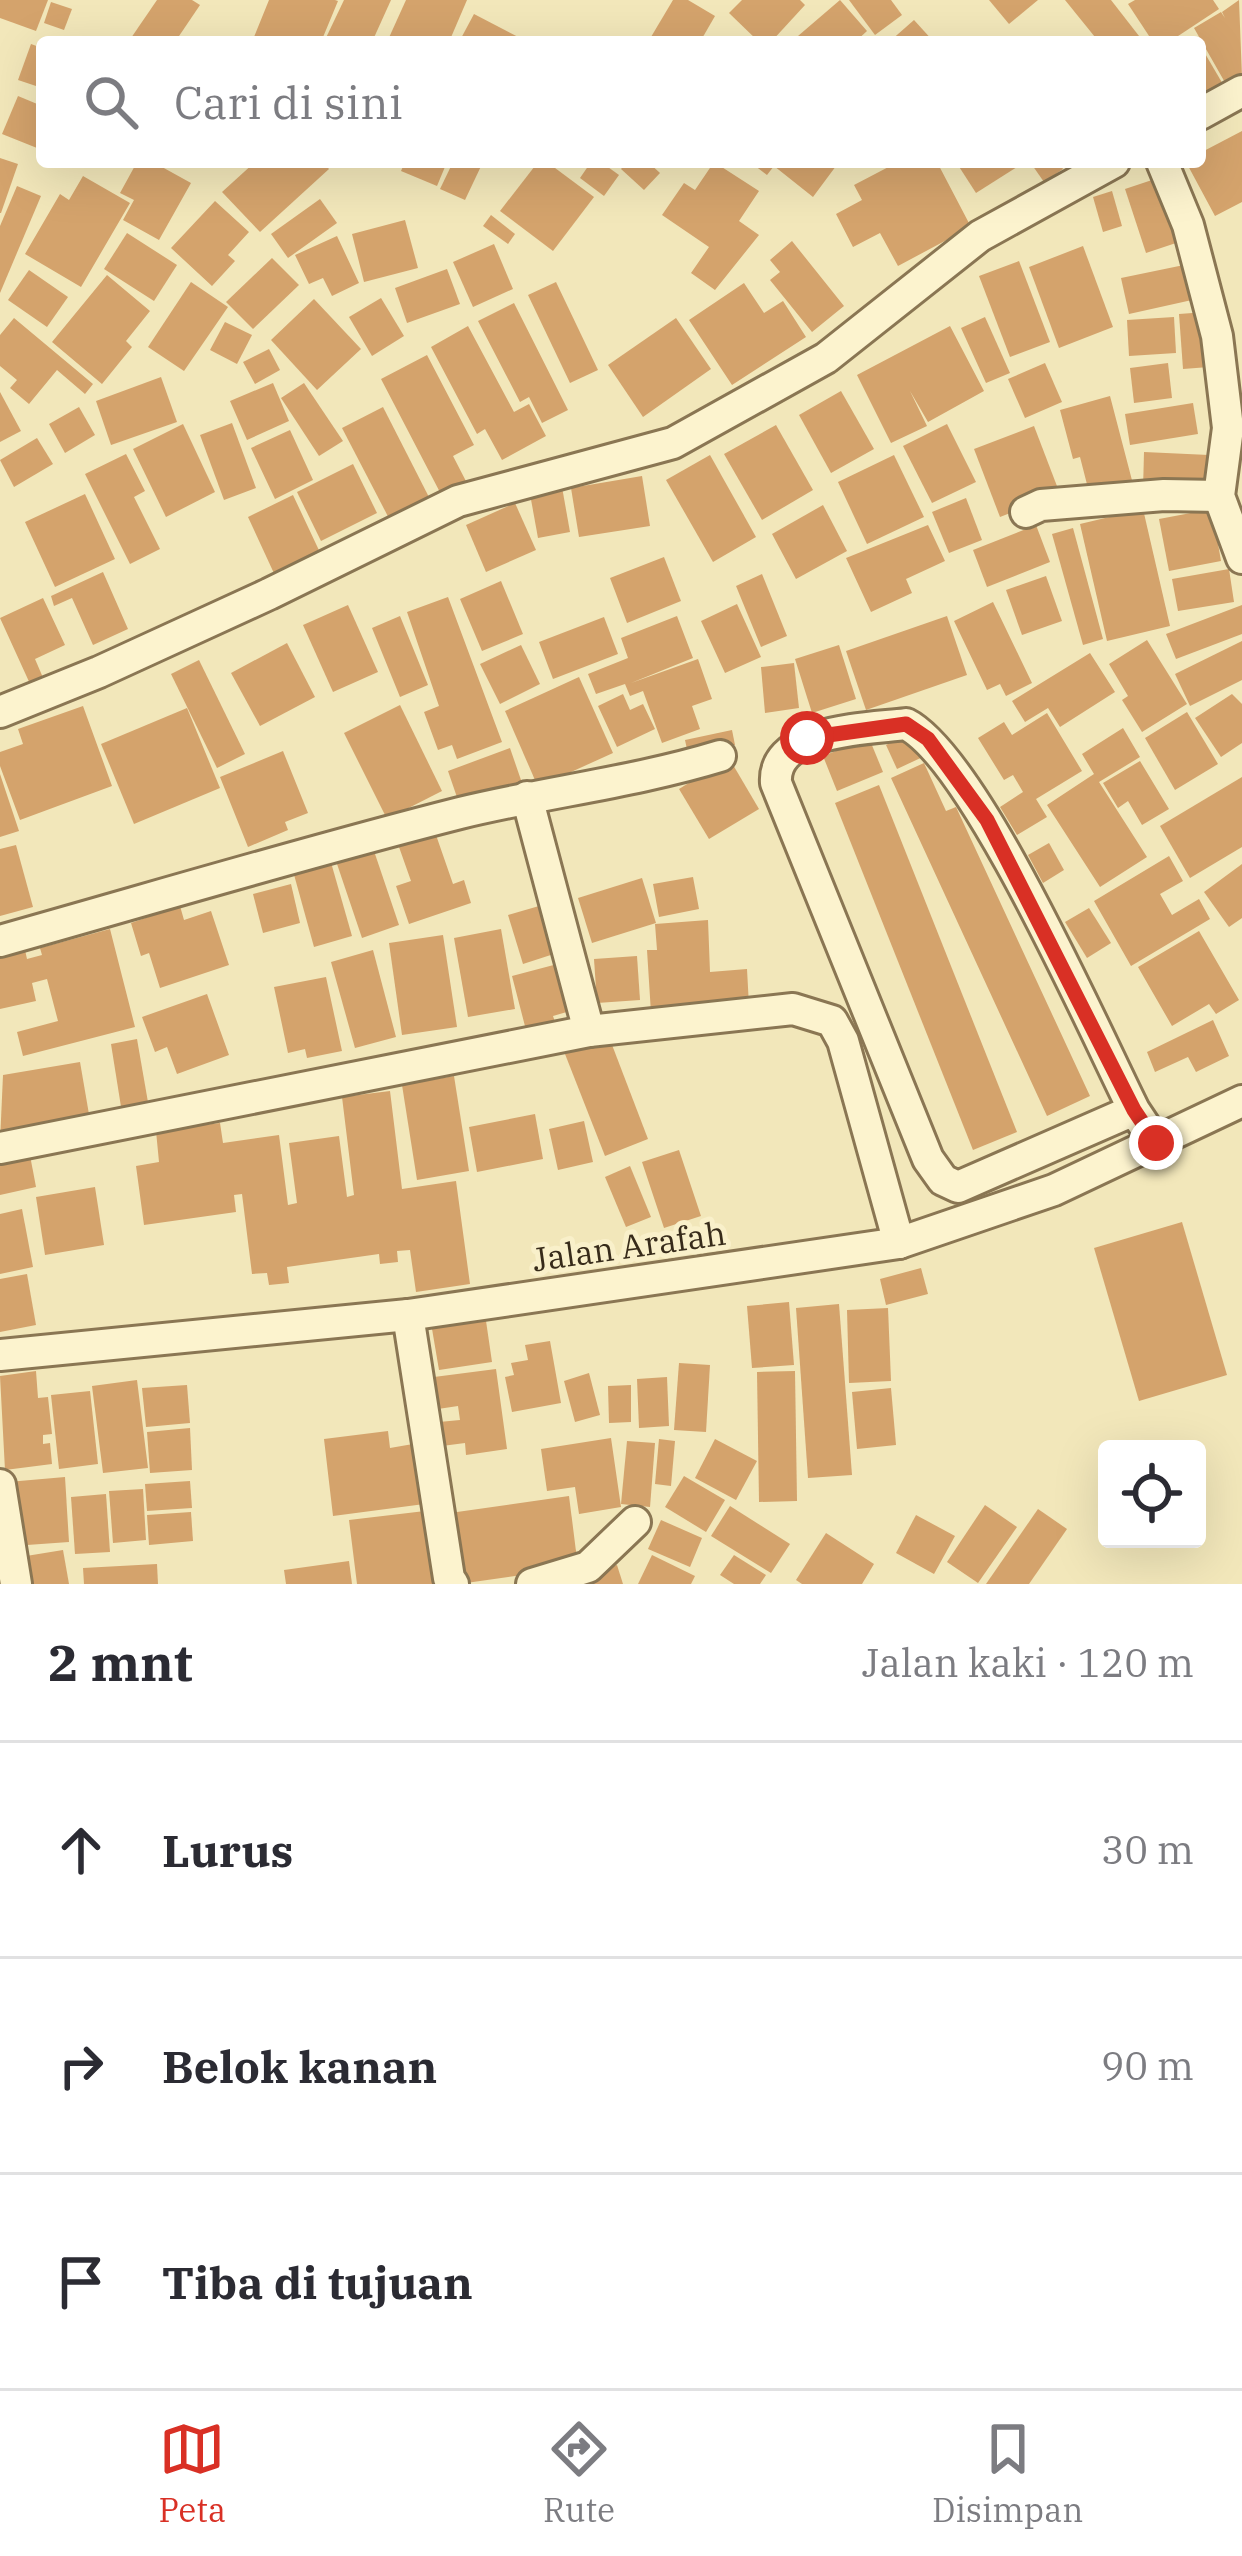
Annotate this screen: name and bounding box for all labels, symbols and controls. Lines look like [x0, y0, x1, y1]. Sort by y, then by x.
search box [36, 36, 1206, 168]
icon: search [78, 69, 144, 135]
text: Cari di sini [174, 73, 403, 131]
route start [780, 711, 834, 765]
route end [1129, 1116, 1183, 1170]
street label: Jalan Arafah [530, 1211, 728, 1280]
map controls [1098, 1440, 1206, 1548]
button: locate [1098, 1440, 1206, 1548]
text: 2 mnt [48, 1629, 193, 1695]
text: Jalan kaki · 120 m [862, 1637, 1194, 1688]
icon: ahead [48, 1817, 114, 1883]
text: Lurus [162, 1821, 293, 1879]
text: 30 m [1101, 1824, 1194, 1875]
icon: right [48, 2033, 114, 2099]
text: Belok kanan [162, 2037, 437, 2095]
text: 90 m [1101, 2040, 1194, 2091]
icon: arrive [48, 2249, 114, 2315]
text: Tiba di tujuan [162, 2253, 473, 2311]
tab: Peta [159, 2416, 226, 2531]
tab: Rute [543, 2416, 615, 2531]
tab: Disimpan [932, 2416, 1083, 2531]

